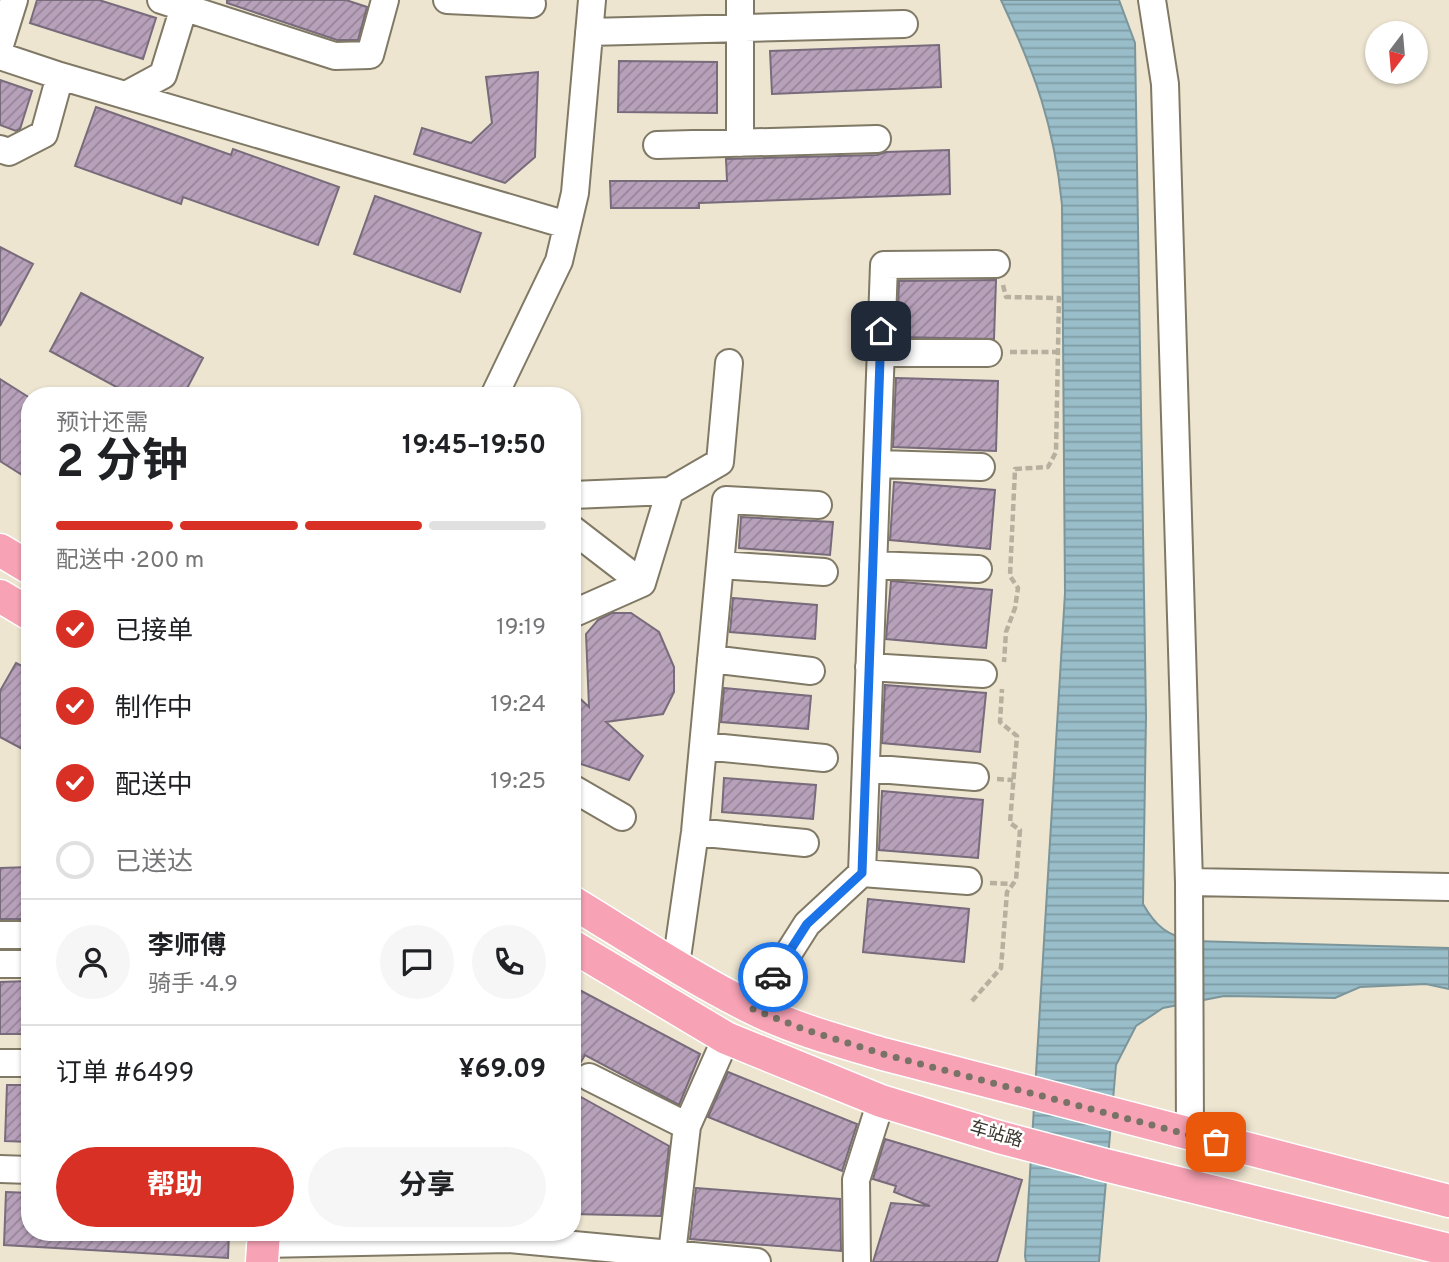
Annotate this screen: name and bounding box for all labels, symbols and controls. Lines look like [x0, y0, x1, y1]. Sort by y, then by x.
north arrow [1365, 21, 1428, 84]
map controls [1365, 21, 1428, 84]
pin [851, 301, 911, 361]
icon: home [862, 312, 900, 350]
text: 预计还需 [56, 410, 148, 439]
text: 19:45–19:50 [402, 430, 546, 463]
text: 2 分钟 [56, 435, 188, 494]
text: 配送中 · 200 m [56, 547, 204, 576]
icon: check [56, 610, 94, 648]
text: 19:19 [496, 614, 546, 643]
text: 已接单 [115, 616, 193, 649]
icon: check [56, 687, 94, 725]
text: 19:24 [490, 691, 546, 720]
text: 制作中 [115, 693, 193, 726]
icon: check [56, 764, 94, 802]
text: 19:25 [490, 768, 546, 797]
text: 配送中 [115, 770, 193, 803]
text: 已送达 [115, 847, 193, 880]
button: person [56, 925, 130, 999]
button: chat [380, 925, 454, 999]
button: phone [472, 925, 546, 999]
text: 李师傅 [148, 931, 226, 964]
courier [738, 942, 808, 1012]
icon: car [754, 958, 792, 996]
text: 骑手 · 4.9 [148, 971, 238, 1000]
text: ¥69.09 [459, 1054, 546, 1087]
text: 订单 #6499 [56, 1058, 194, 1091]
pin [1186, 1112, 1246, 1172]
street label: 车站路 [967, 1117, 1025, 1153]
icon: bag [1197, 1123, 1235, 1161]
button: 帮助 [56, 1147, 294, 1227]
button: 分享 [308, 1147, 546, 1227]

